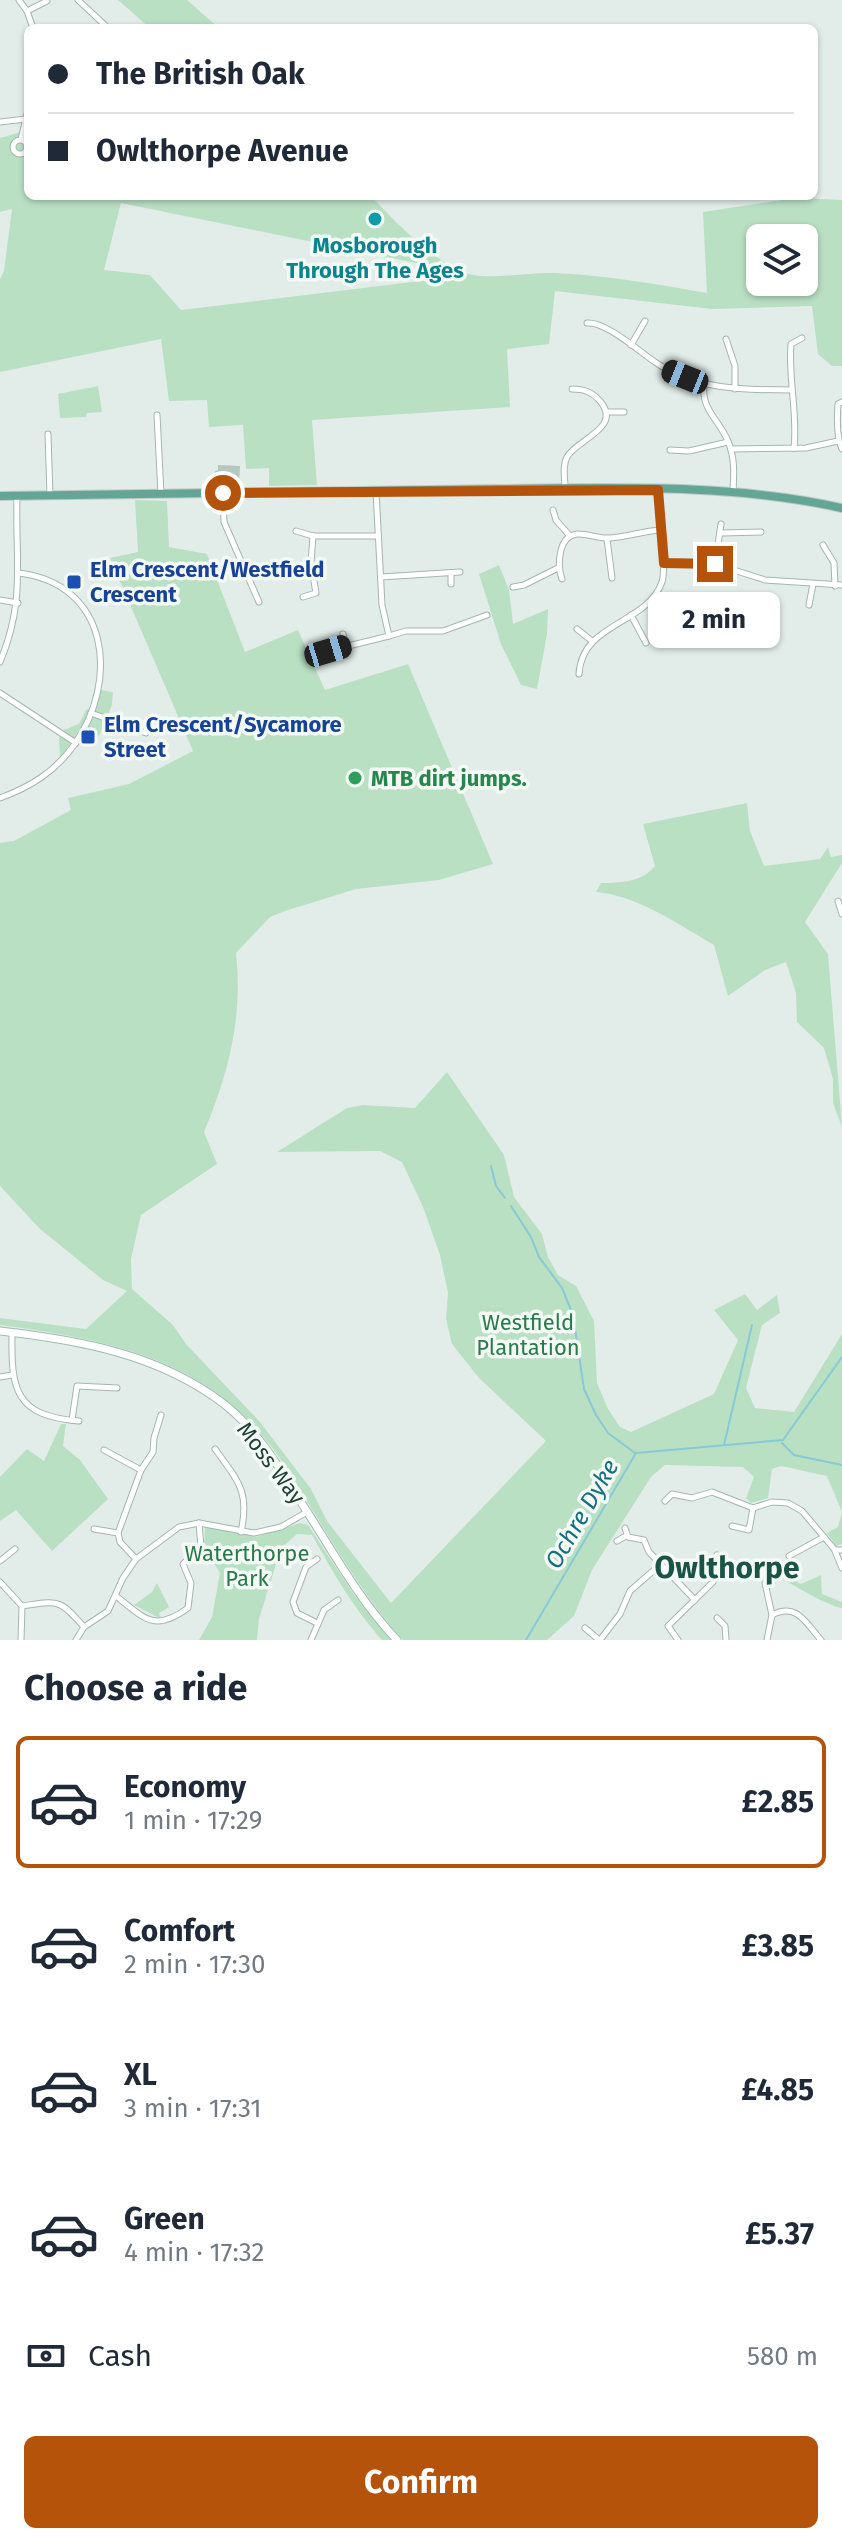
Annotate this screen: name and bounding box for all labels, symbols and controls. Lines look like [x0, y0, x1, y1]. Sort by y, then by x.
text: The British Oak [96, 56, 305, 92]
text: Owlthorpe Avenue [96, 133, 349, 169]
marker: Mosborough Through The Ages [366, 210, 384, 228]
map controls [746, 224, 818, 296]
button: layers [746, 224, 818, 296]
place label: Mosborough Through The Ages [286, 232, 464, 284]
car [658, 357, 712, 397]
route start [205, 475, 241, 511]
route end [697, 546, 733, 582]
place label: Elm Crescent/Westfield Crescent [90, 556, 325, 608]
marker: Elm Crescent/Westfield Crescent [65, 573, 83, 591]
callout: 2 min [649, 592, 781, 648]
text: 2 min [682, 604, 746, 635]
car [302, 633, 354, 669]
place label: Elm Crescent/Sycamore Street [104, 711, 342, 763]
marker: Elm Crescent/Sycamore Street [79, 728, 97, 746]
place label: MTB dirt jumps. [371, 765, 527, 792]
marker: MTB dirt jumps. [346, 769, 364, 787]
park label: Westfield Plantation [476, 1309, 580, 1361]
street label: Moss Way [231, 1416, 311, 1510]
water label: Ochre Dyke [540, 1454, 624, 1574]
park label: Waterthorpe Park [185, 1540, 309, 1592]
district label: Owlthorpe [654, 1550, 800, 1586]
text: Choose a ride [24, 1666, 247, 1710]
icon: car [28, 1766, 100, 1838]
text: Economy [124, 1769, 246, 1805]
text: £2.85 [742, 1784, 814, 1820]
text: 1 min · 17:29 [124, 1805, 262, 1836]
icon: car [28, 1910, 100, 1982]
text: Comfort [124, 1913, 235, 1949]
text: £3.85 [742, 1928, 814, 1964]
text: 2 min · 17:30 [124, 1949, 265, 1980]
icon: car [28, 2054, 100, 2126]
text: XL [124, 2057, 157, 2093]
text: £4.85 [741, 2072, 814, 2108]
text: 3 min · 17:31 [124, 2093, 262, 2124]
icon: car [28, 2198, 100, 2270]
text: Green [124, 2201, 205, 2237]
text: £5.37 [745, 2216, 814, 2252]
text: 4 min · 17:32 [124, 2237, 264, 2268]
icon: cash [24, 2334, 68, 2378]
text: Cash [88, 2338, 152, 2374]
text: 580 m [747, 2341, 818, 2372]
button: Confirm [24, 2436, 818, 2528]

